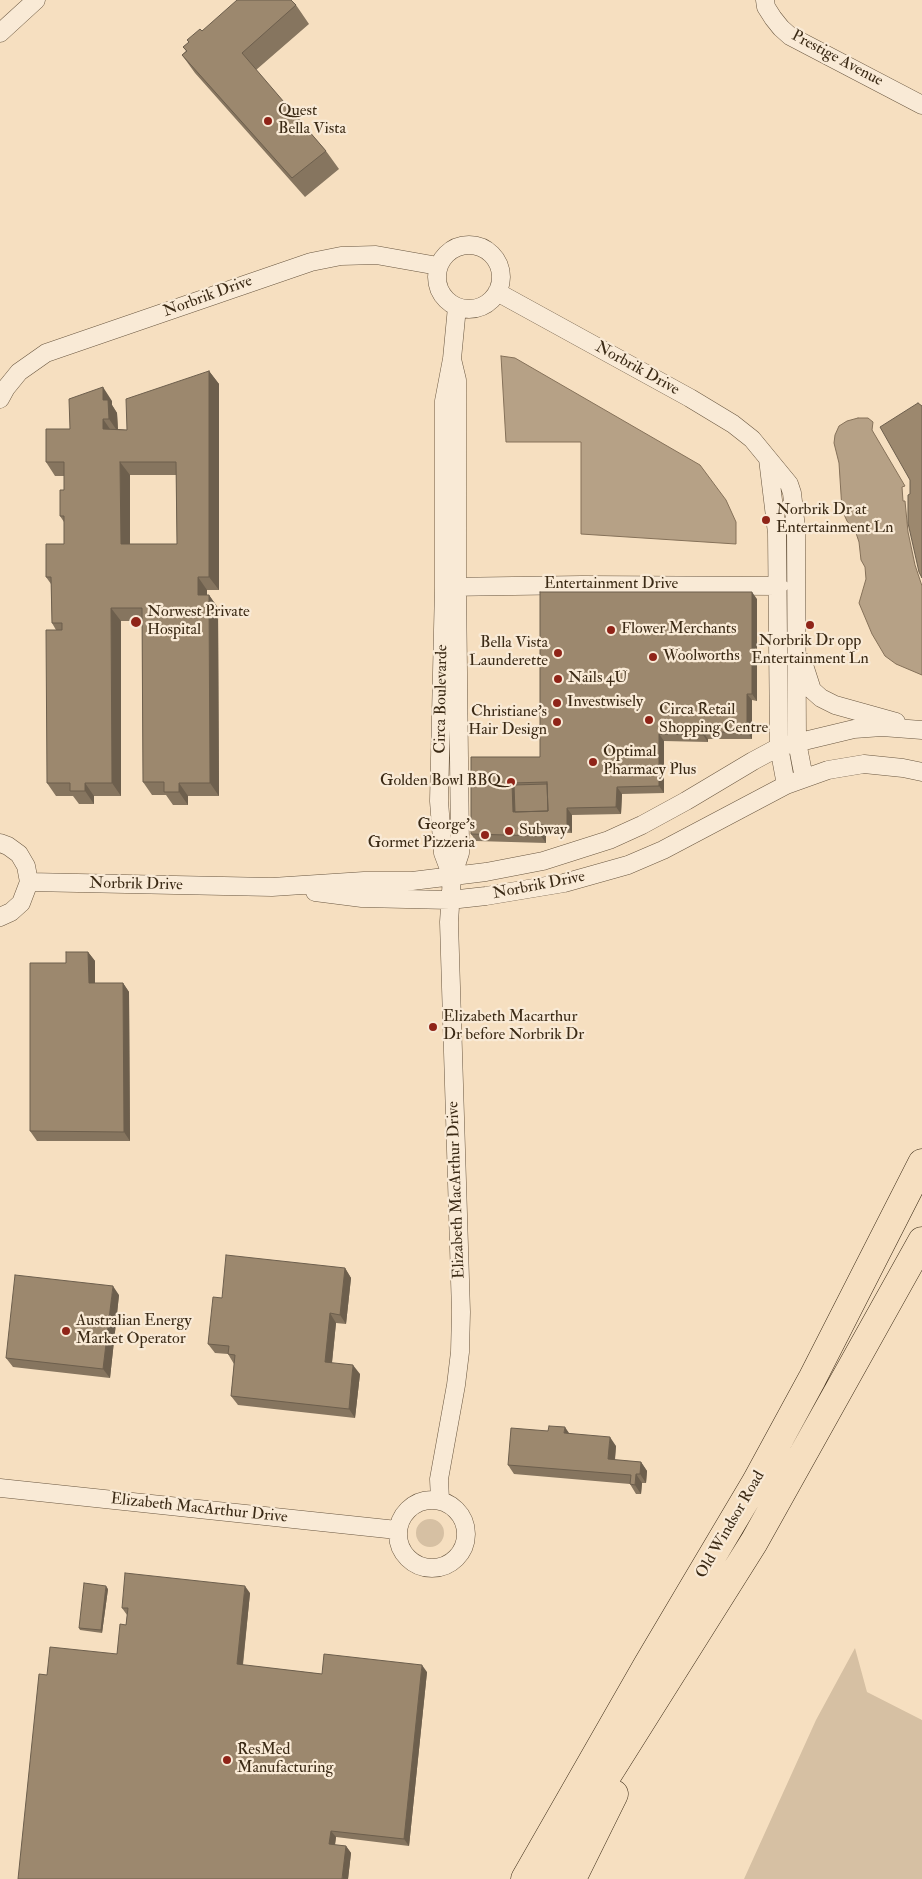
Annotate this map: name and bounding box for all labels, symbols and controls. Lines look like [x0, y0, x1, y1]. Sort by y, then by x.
street label: Prestige Avenue [788, 27, 886, 91]
place label: Quest Bella Vista [278, 102, 346, 140]
marker: Quest Bella Vista [262, 115, 274, 127]
street label: Norbrik Drive [161, 272, 255, 322]
street label: Norbrik Drive [592, 338, 682, 400]
place label: Norbrik Dr at Entertainment Ln [776, 501, 893, 539]
marker: Norbrik Dr at Entertainment Ln [760, 514, 772, 526]
street label: Entertainment Drive [544, 575, 678, 595]
place label: Norwest Private Hospital [147, 603, 250, 641]
marker: Norwest Private Hospital [129, 615, 143, 629]
marker: Norbrik Dr opp Entertainment Ln [804, 619, 816, 631]
place label: Flower Merchants [621, 620, 736, 640]
marker: Flower Merchants [605, 624, 617, 636]
place label: Norbrik Dr opp Entertainment Ln [751, 632, 869, 670]
place label: Bella Vista Launderette [469, 634, 548, 672]
street label: Circa Boulevarde [431, 644, 453, 754]
marker: Bella Vista Launderette [552, 647, 564, 659]
place label: Woolworths [663, 647, 740, 667]
marker: Woolworths [647, 651, 659, 663]
place label: Nails 4U [568, 669, 628, 689]
marker: Nails 4U [552, 673, 564, 685]
place label: Investwisely [567, 693, 643, 713]
marker: Investwisely [551, 697, 563, 709]
place label: Circa Retail Shopping Centre [659, 701, 768, 739]
place label: Christiane's Hair Design [468, 703, 547, 741]
marker: Circa Retail Shopping Centre [643, 714, 655, 726]
marker: Christiane's Hair Design [551, 716, 563, 728]
place label: Optimal Pharmacy Plus [603, 743, 696, 781]
marker: Optimal Pharmacy Plus [587, 756, 599, 768]
place label: Golden Bowl BBQ [380, 772, 501, 792]
marker: Golden Bowl BBQ [505, 776, 517, 788]
place label: George's Gormet Pizzeria [368, 816, 475, 854]
place label: Subway [519, 821, 567, 841]
marker: Subway [503, 825, 515, 837]
marker: George's Gormet Pizzeria [479, 829, 491, 841]
street label: Norbrik Drive [491, 868, 587, 904]
street label: Norbrik Drive [89, 875, 183, 895]
place label: Elizabeth Macarthur Dr before Norbrik Dr [443, 1008, 584, 1046]
marker: Elizabeth Macarthur Dr before Norbrik Dr [427, 1021, 439, 1033]
street label: Elizabeth MacArthur Drive [444, 1101, 470, 1279]
place label: Australian Energy Market Operator [76, 1312, 192, 1350]
marker: Australian Energy Market Operator [60, 1325, 72, 1337]
street label: Old Windsor Road [692, 1468, 770, 1582]
street label: Elizabeth MacArthur Drive [110, 1490, 288, 1528]
place label: ResMed Manufacturing [237, 1741, 333, 1779]
marker: ResMed Manufacturing [221, 1754, 233, 1766]

